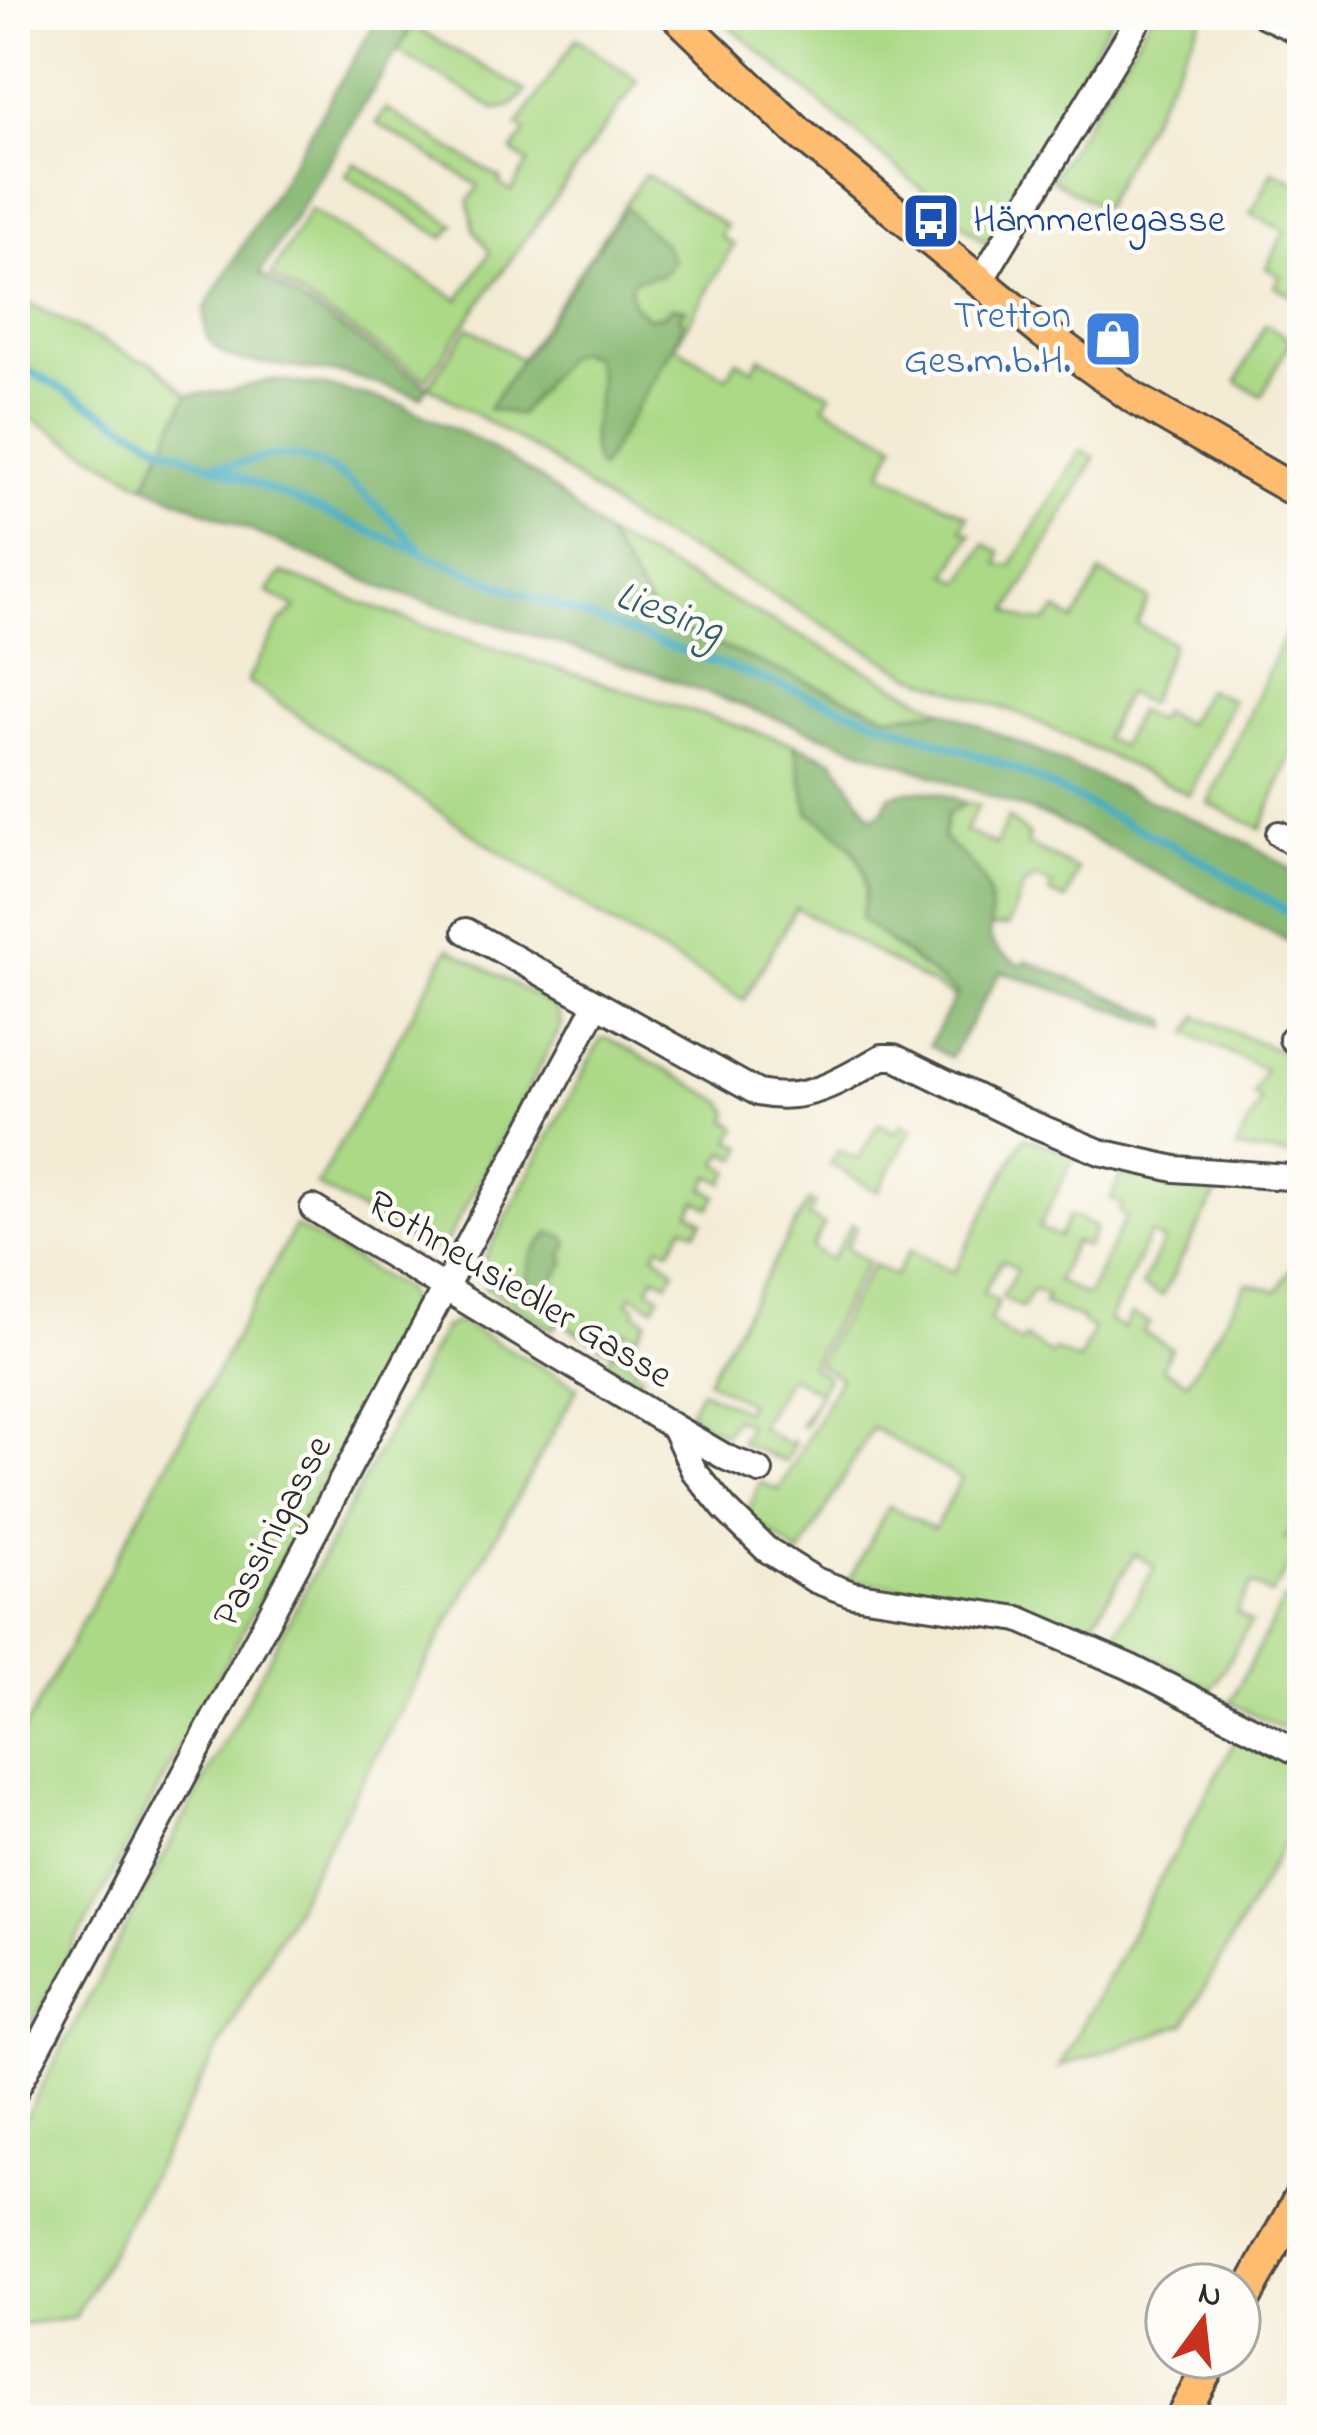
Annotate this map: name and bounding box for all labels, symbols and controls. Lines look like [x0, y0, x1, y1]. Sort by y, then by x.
bus stop icon: Hämmerlegasse [900, 190, 962, 252]
place label: Hämmerlegasse [973, 193, 1226, 250]
place label: Tretton Ges.m.b.H. [904, 289, 1071, 391]
shop icon: Tretton Ges.m.b.H. [1082, 308, 1144, 370]
water label: Liesing [606, 566, 732, 663]
street label: Rothneusiedler Gasse [356, 1177, 683, 1405]
street label: Passinigasse [200, 1425, 349, 1638]
north arrow [1143, 2261, 1263, 2381]
text: N [1193, 2270, 1227, 2322]

